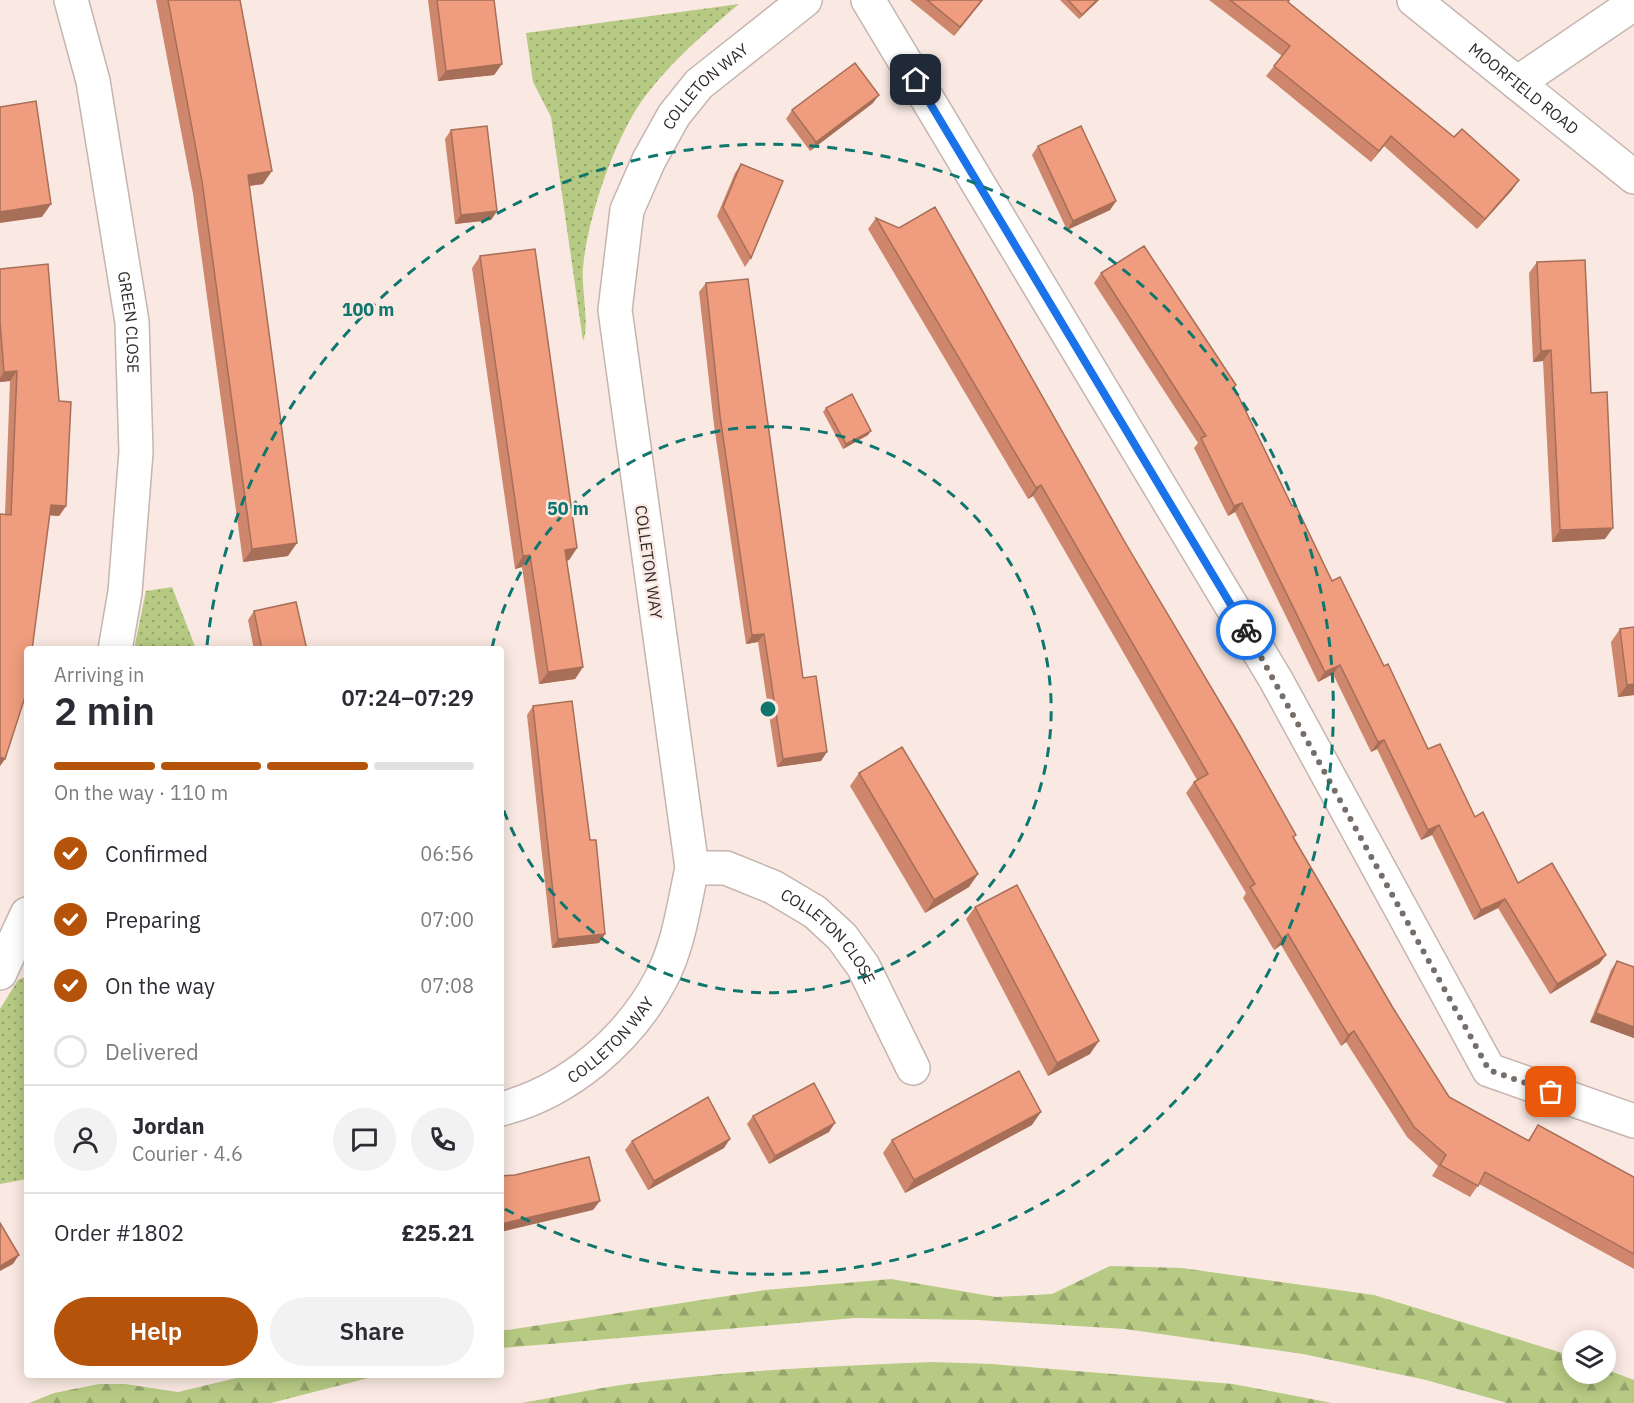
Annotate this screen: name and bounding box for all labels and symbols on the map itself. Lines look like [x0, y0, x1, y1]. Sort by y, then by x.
street label: MOORFIELD ROAD [1465, 38, 1583, 139]
street label: COLLETON WAY [658, 39, 753, 133]
pin [890, 54, 941, 105]
street label: GREEN CLOSE [114, 270, 144, 373]
text: 100 m [342, 298, 394, 321]
text: 50 m [547, 497, 589, 520]
street label: COLLETON WAY [631, 504, 667, 621]
courier [1216, 600, 1276, 660]
centre of rings [758, 699, 778, 719]
street label: COLLETON CLOSE [777, 884, 880, 987]
street label: COLLETON WAY [563, 992, 658, 1087]
pin [1525, 1066, 1576, 1117]

